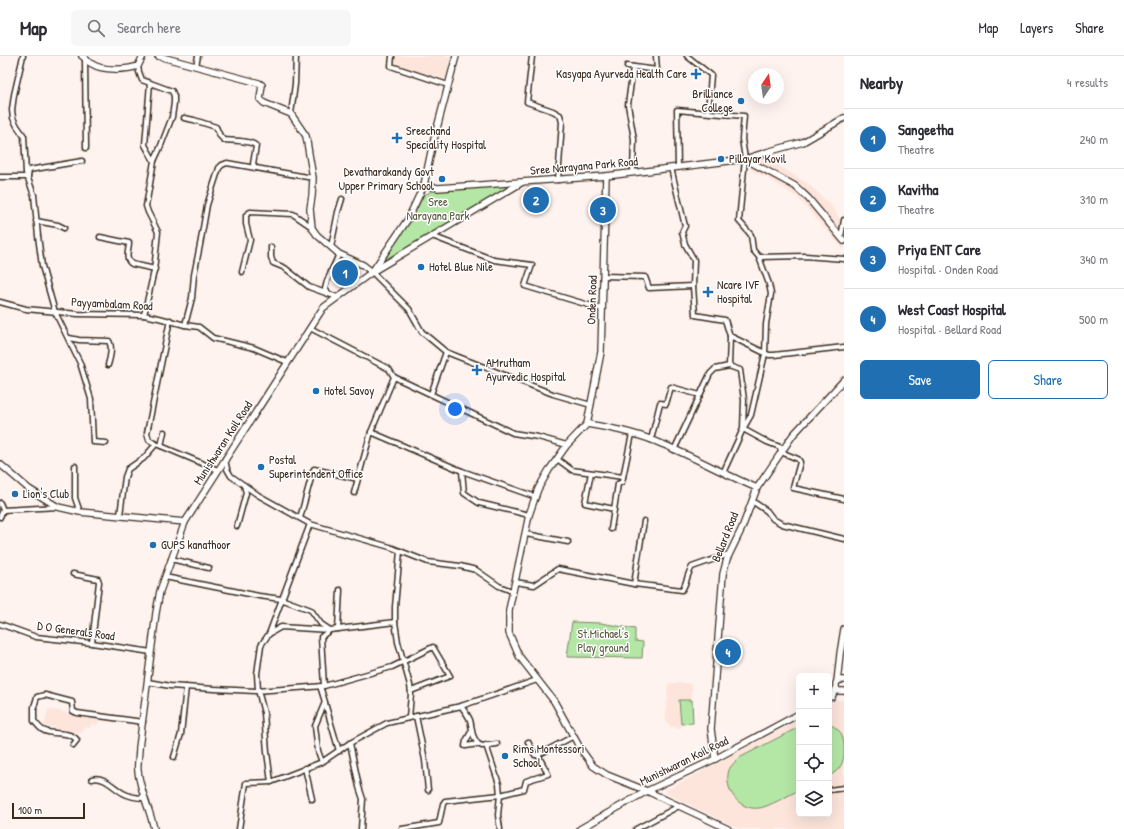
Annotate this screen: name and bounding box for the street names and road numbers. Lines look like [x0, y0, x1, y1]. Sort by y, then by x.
street label: Sree Narayana Park Road [529, 152, 639, 179]
street label: Onden Road [582, 275, 601, 325]
street label: Payyambalam Road [71, 293, 154, 314]
street label: Munishwaran Koil Road [189, 397, 256, 488]
street label: Bellard Road [707, 509, 742, 564]
street label: D O Generals Road [36, 617, 116, 644]
street label: Munishwaran Koil Road [637, 732, 731, 789]

